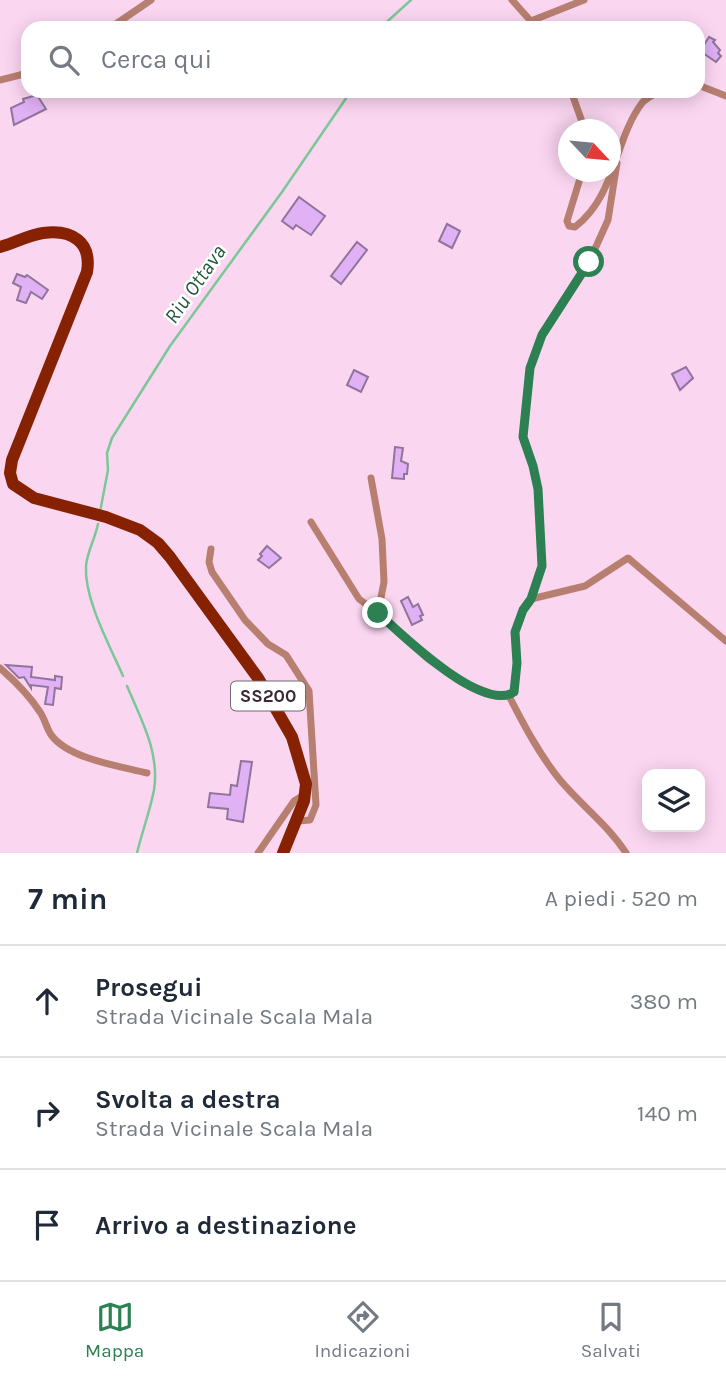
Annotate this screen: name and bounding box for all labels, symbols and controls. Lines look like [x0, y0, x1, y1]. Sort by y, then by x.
search box [21, 21, 705, 98]
icon: search [45, 41, 83, 79]
text: Cerca qui [101, 44, 212, 75]
north arrow [558, 119, 621, 182]
water label: Riu Ottava [159, 240, 231, 328]
route start [573, 246, 604, 277]
route end [362, 597, 393, 628]
road number: SS200 [231, 682, 305, 710]
map controls [642, 769, 705, 832]
button: layers [642, 769, 705, 832]
text: 7 min [28, 881, 108, 917]
text: A piedi · 520 m [545, 885, 698, 912]
text: Prosegui [95, 972, 202, 1003]
icon: ahead [28, 982, 66, 1020]
text: 380 m [630, 988, 698, 1015]
text: Strada Vicinale Scala Mala [95, 1003, 373, 1030]
text: Svolta a destra [95, 1084, 281, 1115]
icon: right [28, 1094, 66, 1132]
text: 140 m [637, 1100, 698, 1127]
text: Strada Vicinale Scala Mala [95, 1115, 373, 1142]
icon: arrive [28, 1206, 66, 1244]
text: Arrivo a destinazione [95, 1210, 357, 1241]
tab: Mappa [85, 1298, 144, 1362]
tab: Indicazioni [314, 1298, 411, 1362]
tab: Salvati [581, 1298, 641, 1362]

